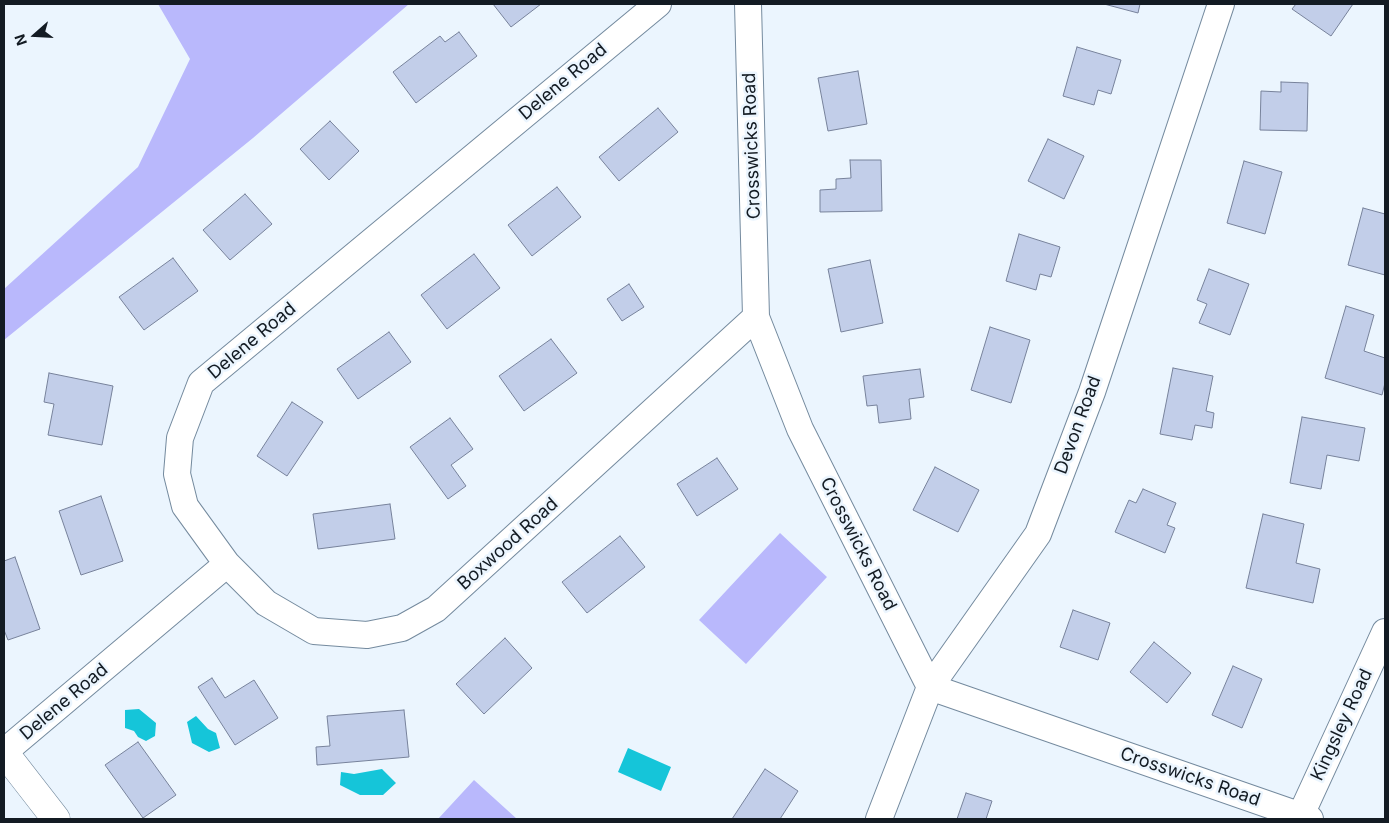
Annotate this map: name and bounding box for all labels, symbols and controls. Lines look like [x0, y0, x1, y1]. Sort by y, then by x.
north arrow [10, 10, 60, 60]
text: N [11, 32, 30, 48]
street label: Delene Road [515, 39, 611, 125]
street label: Crosswicks Road [739, 72, 765, 220]
street label: Delene Road [204, 298, 300, 384]
street label: Devon Road [1050, 373, 1106, 477]
street label: Crosswicks Road [815, 474, 901, 614]
street label: Boxwood Road [453, 493, 563, 595]
street label: Delene Road [16, 659, 112, 745]
street label: Kingsley Road [1307, 666, 1377, 784]
street label: Crosswicks Road [1117, 743, 1263, 811]

